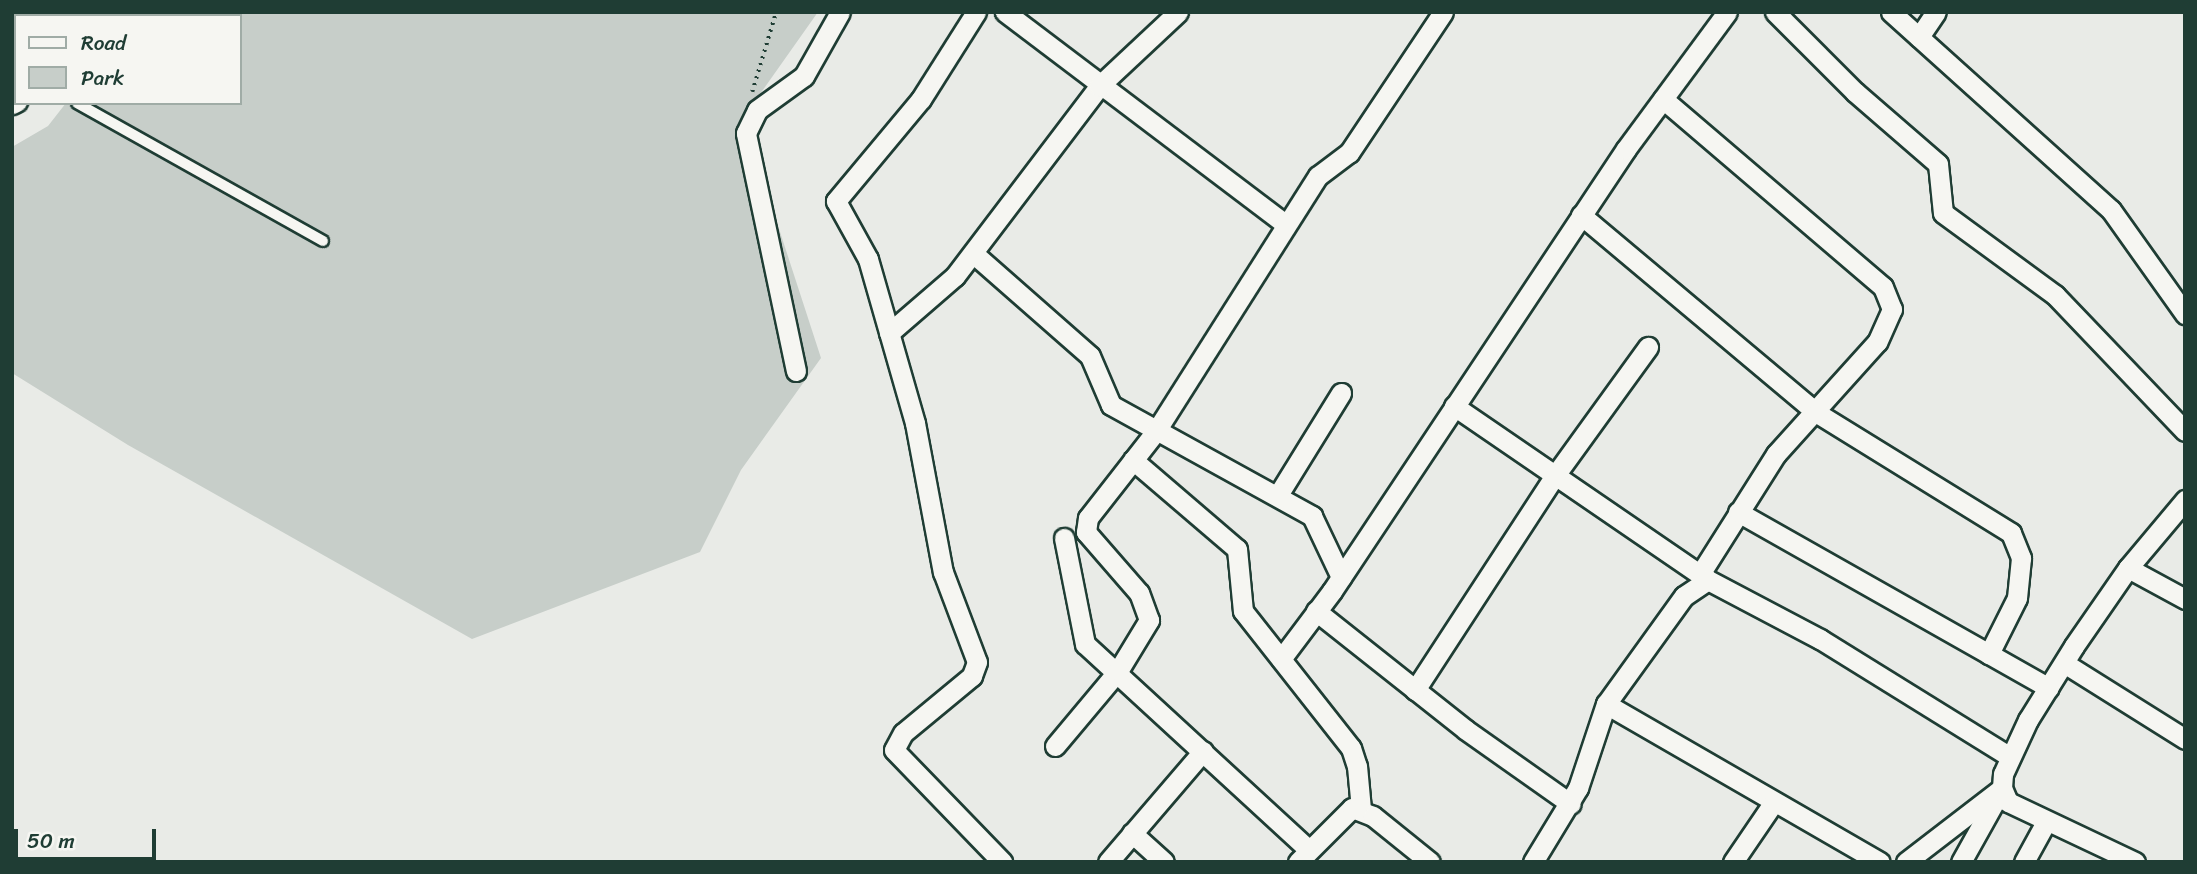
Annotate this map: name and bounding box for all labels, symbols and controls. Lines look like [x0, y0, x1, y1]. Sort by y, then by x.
legend [14, 14, 242, 105]
text: Road [81, 24, 126, 62]
text: Park [81, 59, 124, 97]
scale bar [18, 814, 159, 858]
text: 50 m [27, 822, 75, 860]

